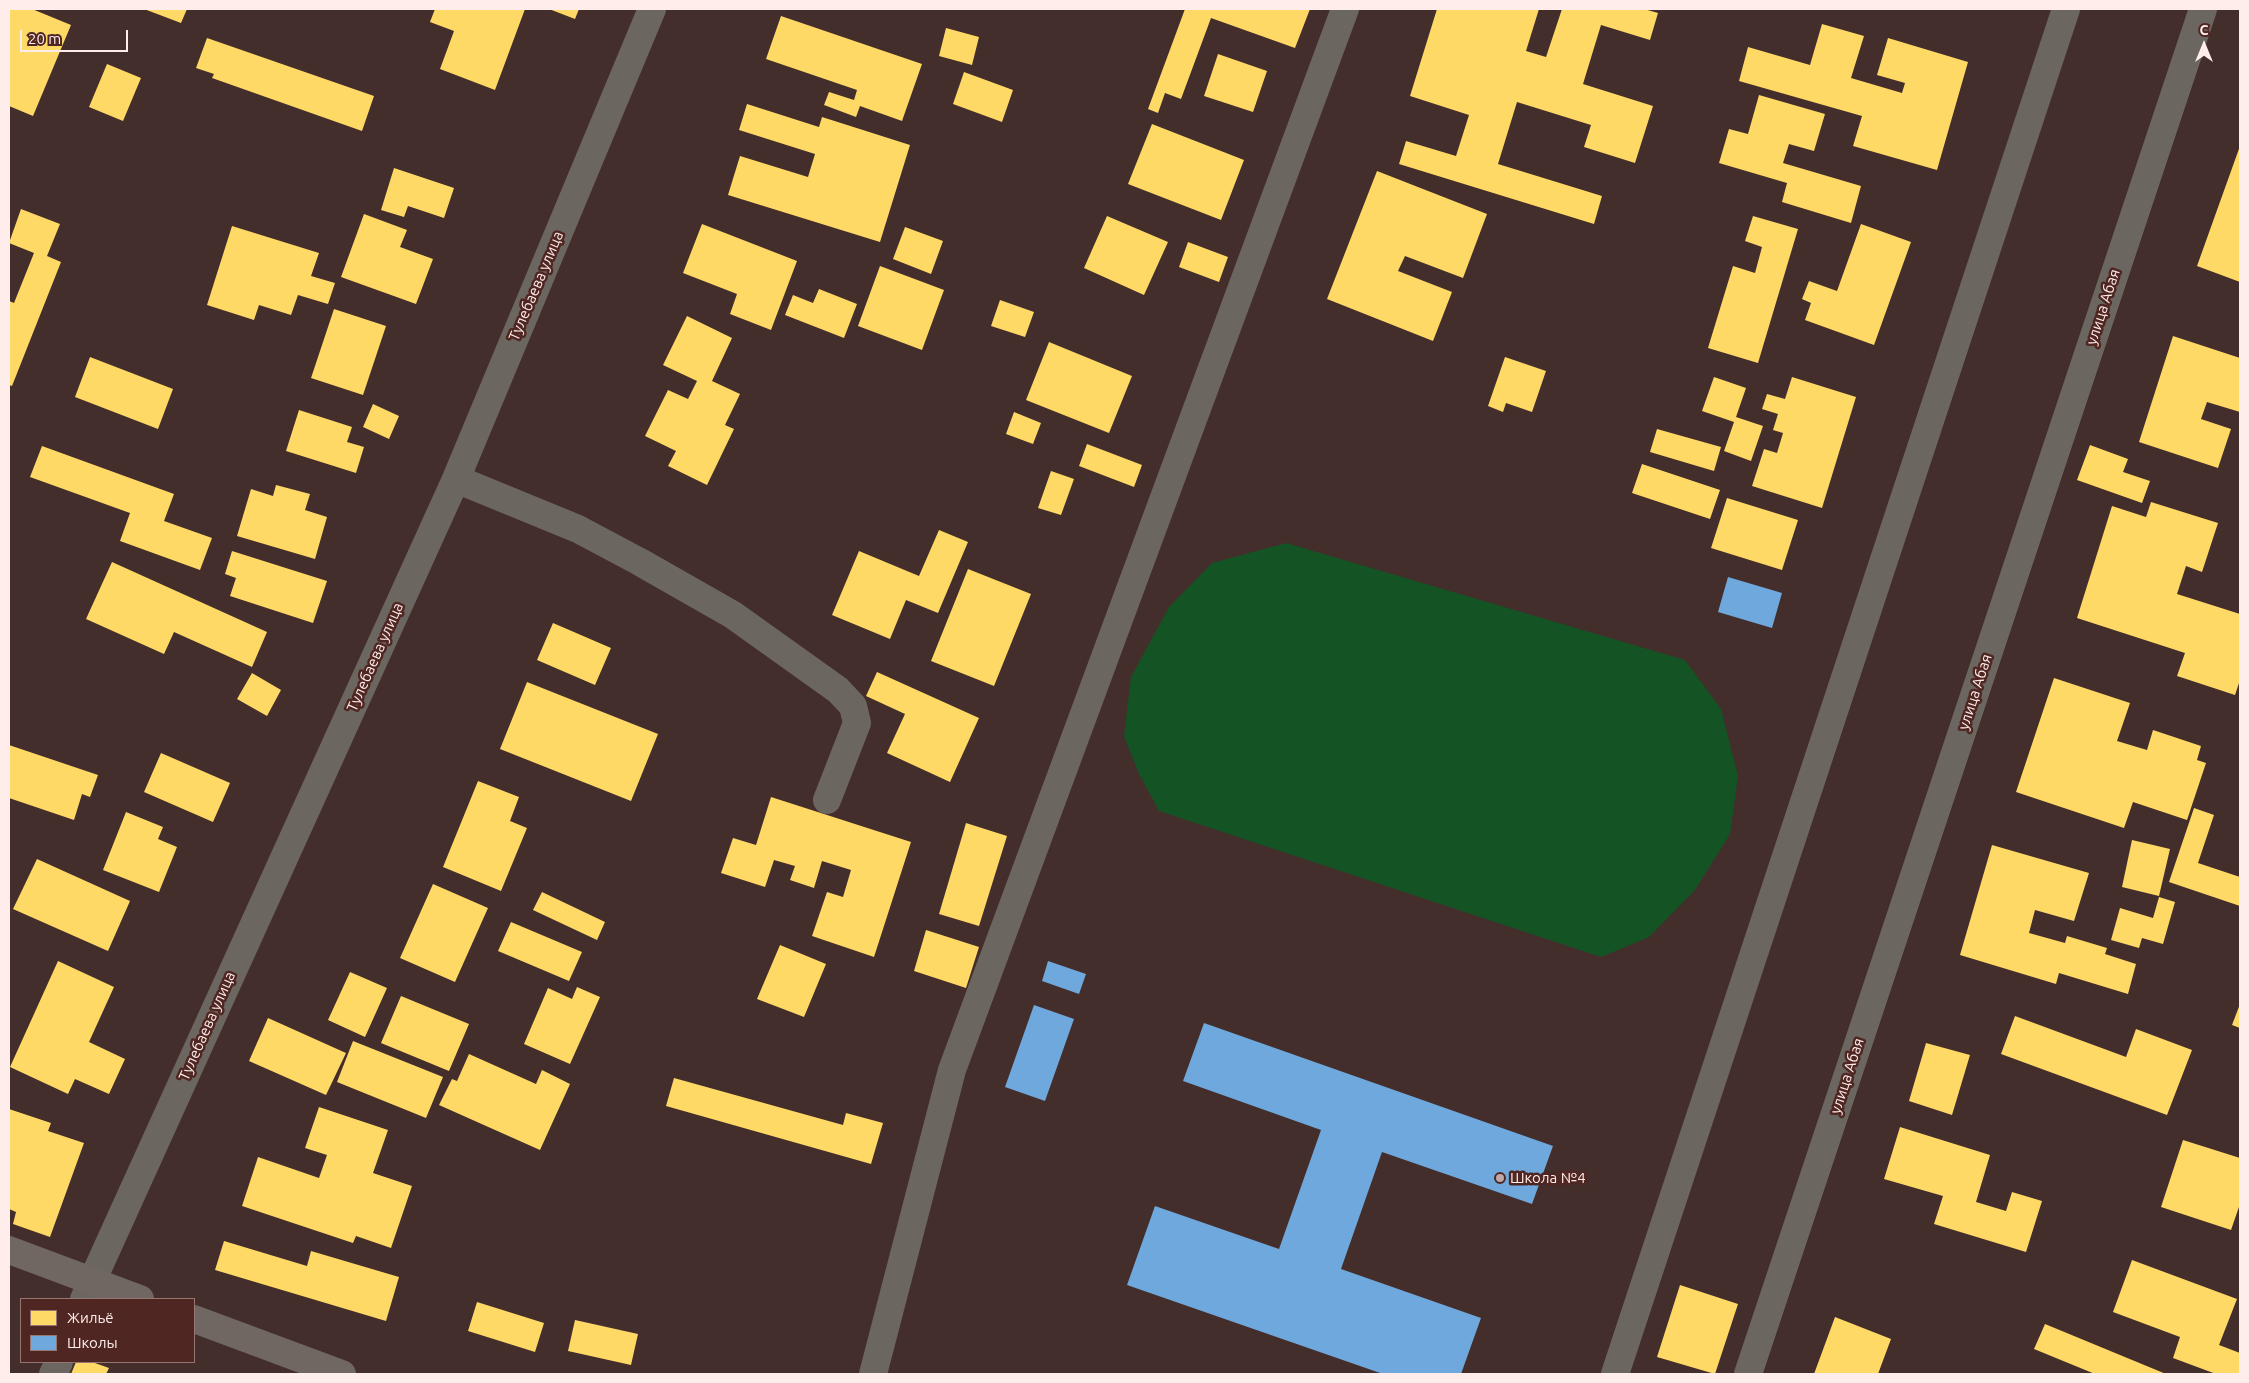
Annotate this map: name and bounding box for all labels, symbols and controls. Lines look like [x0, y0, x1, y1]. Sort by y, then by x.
scale bar [22, 20, 130, 52]
north arrow [2179, 20, 2229, 70]
text: С [2200, 22, 2208, 38]
text: 20 m [28, 30, 61, 47]
street label: Тулебаева улица [505, 228, 567, 344]
street label: улица Абая [2082, 267, 2124, 347]
street label: Тулебаева улица [343, 600, 407, 714]
street label: улица Абая [1954, 652, 1996, 732]
street label: Тулебаева улица [175, 969, 239, 1083]
street label: улица Абая [1826, 1036, 1868, 1116]
place label: Школа №4 [1510, 1169, 1586, 1187]
marker: Школа №4 [1494, 1172, 1506, 1184]
legend [20, 1298, 195, 1363]
text: Жильё [67, 1309, 114, 1326]
text: Школы [67, 1334, 118, 1351]

